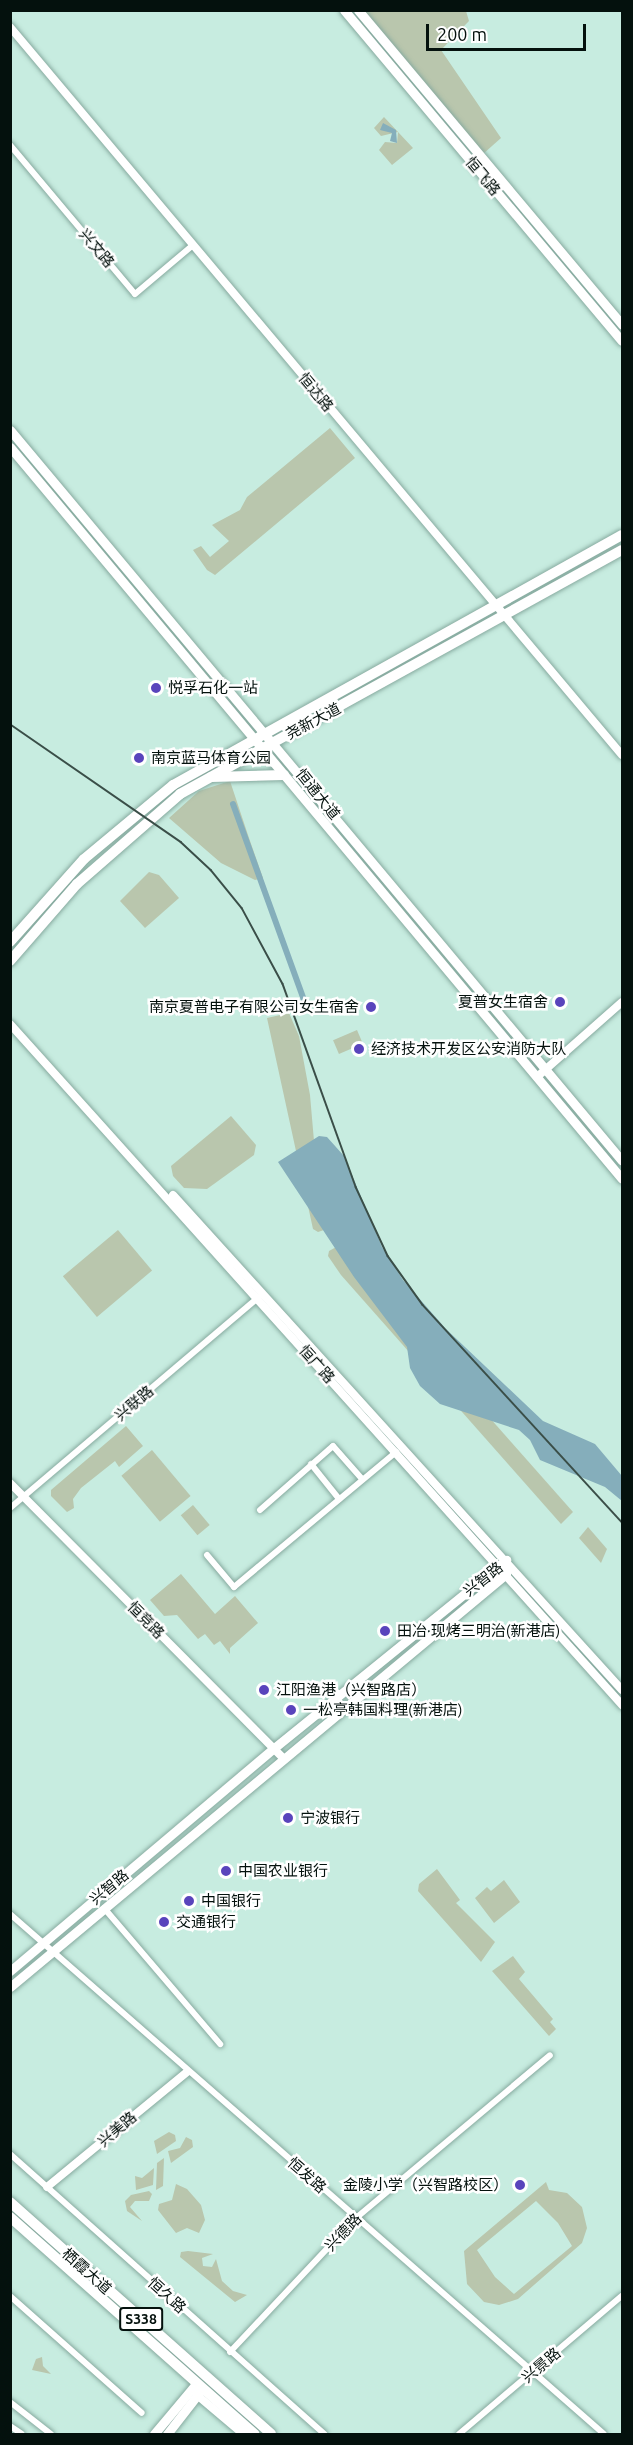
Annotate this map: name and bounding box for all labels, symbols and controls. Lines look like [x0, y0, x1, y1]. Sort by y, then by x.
scale bar [429, 12, 590, 50]
text: 200 m [437, 24, 487, 44]
street label: 恒飞路 [462, 153, 504, 199]
street label: 兴文路 [76, 225, 118, 271]
street label: 恒达路 [295, 369, 337, 415]
place label: 悦孚石化一站 [168, 679, 258, 697]
marker: 悦孚石化一站 [149, 681, 163, 695]
street label: 尧新大道 [282, 699, 344, 743]
place label: 南京蓝马体育公园 [151, 749, 271, 767]
marker: 南京蓝马体育公园 [132, 751, 146, 765]
street label: 恒通大道 [292, 765, 344, 823]
place label: 夏普女生宿舍 [458, 993, 548, 1011]
marker: 夏普女生宿舍 [553, 995, 567, 1009]
place label: 南京夏普电子有限公司女生宿舍 [149, 998, 359, 1016]
marker: 南京夏普电子有限公司女生宿舍 [364, 1000, 378, 1014]
place label: 经济技术开发区公安消防大队 [371, 1040, 566, 1058]
marker: 经济技术开发区公安消防大队 [352, 1042, 366, 1056]
street label: 恒广路 [295, 1341, 339, 1387]
street label: 兴联路 [111, 1382, 157, 1424]
street label: 兴智路 [460, 1558, 506, 1600]
street label: 恒竞路 [124, 1598, 168, 1642]
place label: 田冶·现烤三明治(新港店) [397, 1622, 560, 1640]
marker: 田冶·现烤三明治(新港店) [378, 1624, 392, 1638]
place label: 江阳渔港（兴智路店） [276, 1681, 426, 1699]
marker: 江阳渔港（兴智路店） [257, 1683, 271, 1697]
place label: 一松亭韩国料理(新港店) [303, 1701, 462, 1719]
marker: 一松亭韩国料理(新港店) [284, 1703, 298, 1717]
place label: 宁波银行 [300, 1809, 360, 1827]
marker: 宁波银行 [281, 1811, 295, 1825]
place label: 中国农业银行 [238, 1862, 328, 1880]
marker: 中国农业银行 [219, 1864, 233, 1878]
street label: 兴智路 [86, 1866, 132, 1908]
place label: 中国银行 [201, 1892, 261, 1910]
marker: 中国银行 [182, 1894, 196, 1908]
place label: 交通银行 [176, 1913, 236, 1931]
marker: 交通银行 [157, 1915, 171, 1929]
street label: 兴美路 [94, 2108, 140, 2150]
street label: 恒发路 [284, 2153, 330, 2197]
place label: 金陵小学（兴智路校区） [343, 2176, 508, 2194]
marker: 金陵小学（兴智路校区） [513, 2178, 527, 2192]
street label: 兴德路 [321, 2210, 365, 2254]
street label: 栖霞大道 [59, 2244, 115, 2298]
street label: 恒久路 [144, 2273, 190, 2317]
road number: S338 [118, 2308, 164, 2330]
street label: 兴景路 [518, 2344, 564, 2386]

